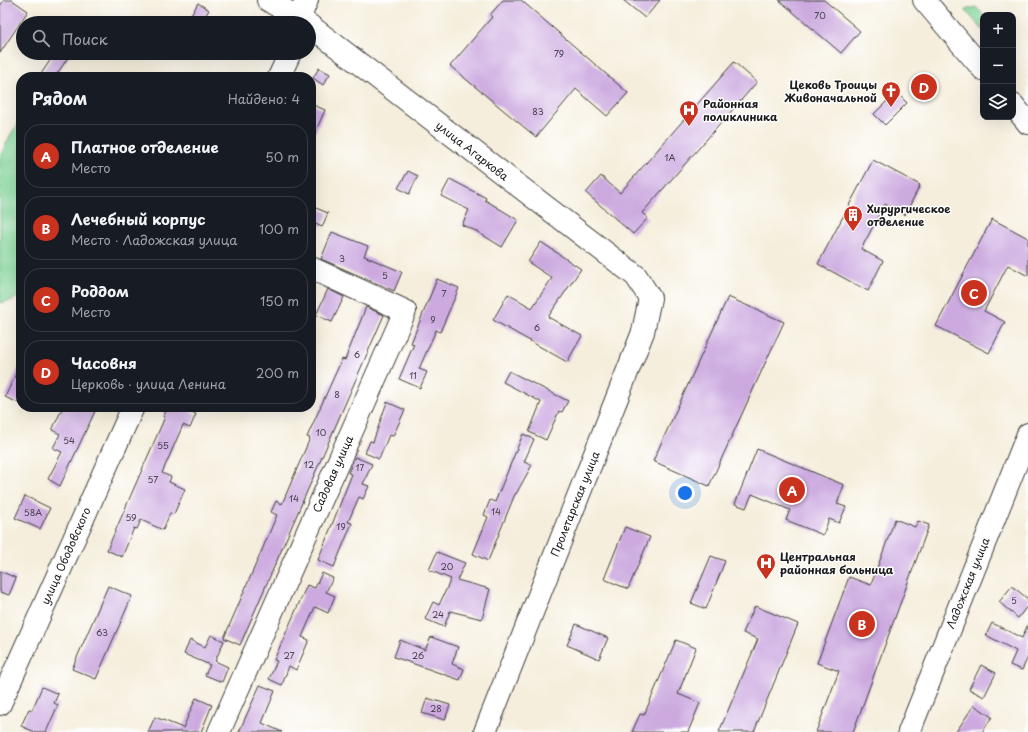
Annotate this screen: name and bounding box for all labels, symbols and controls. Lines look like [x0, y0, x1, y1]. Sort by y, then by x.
house number: 70 [814, 8, 826, 22]
map controls [980, 12, 1016, 120]
button: + [980, 12, 1016, 48]
search box [16, 16, 316, 60]
icon: search [30, 27, 52, 49]
text: Поиск [62, 27, 108, 50]
house number: 79 [554, 46, 564, 60]
button: − [980, 48, 1016, 84]
pin: D [911, 72, 937, 102]
place label: Цековь Троицы Живоначальной [784, 76, 877, 106]
church icon: Цековь Троицы Живоначальной [880, 80, 902, 108]
button: layers [980, 84, 1016, 120]
text: Рядом [32, 85, 87, 111]
text: Найдено: 4 [228, 89, 300, 108]
place label: Районная поликлиника [703, 95, 778, 125]
hospital icon: Районная поликлиника [678, 99, 700, 127]
house number: 83 [532, 104, 544, 118]
street label: улица Агаркова [432, 117, 512, 185]
text: Платное отделение [71, 135, 219, 158]
text: A [41, 147, 51, 166]
text: 50 m [265, 147, 299, 166]
house number: 1А [665, 150, 676, 164]
text: Место [71, 158, 111, 177]
place label: Хирургическое отделение [867, 200, 951, 230]
building icon: Хирургическое отделение [842, 204, 864, 232]
text: Лечебный корпус [71, 207, 206, 230]
text: B [42, 219, 50, 238]
text: 100 m [259, 219, 299, 238]
text: Место · Ладожская улица [71, 230, 237, 249]
house number: 3 [339, 251, 345, 265]
house number: 5 [382, 268, 388, 282]
pin: C [961, 278, 987, 308]
text: Роддом [71, 279, 129, 302]
house number: 7 [441, 286, 447, 300]
text: C [41, 291, 51, 310]
text: 150 m [260, 291, 299, 310]
text: Место [71, 302, 111, 321]
house number: 9 [430, 312, 436, 326]
house number: 6 [534, 320, 540, 334]
house number: 6 [354, 347, 360, 361]
text: Часовня [71, 351, 137, 374]
text: D [41, 363, 51, 382]
text: 200 m [256, 363, 299, 382]
house number: 11 [409, 368, 417, 382]
text: Церковь · улица Ленина [71, 374, 226, 393]
house number: 8 [334, 387, 340, 401]
house number: 10 [316, 425, 327, 439]
street label: Садовая улица [308, 432, 357, 515]
house number: 54 [63, 433, 75, 447]
house number: 55 [157, 438, 169, 452]
street label: Пролетарская улица [546, 448, 603, 559]
house number: 12 [304, 457, 314, 471]
house number: 17 [356, 460, 365, 474]
house number: 57 [148, 472, 158, 486]
pin: A [779, 475, 805, 505]
your location [675, 483, 695, 503]
house number: 14 [289, 491, 299, 505]
street label: улица Ободовского [36, 504, 95, 607]
house number: 14 [491, 504, 501, 518]
house number: 58А [24, 505, 42, 519]
house number: 59 [125, 510, 137, 524]
house number: 19 [336, 519, 346, 533]
street label: Ладожская улица [941, 535, 994, 631]
place label: Центральная районная больница [780, 548, 894, 578]
hospital icon: Центральная районная больница [755, 552, 777, 580]
house number: 20 [441, 559, 454, 573]
house number: 5 [1011, 593, 1017, 607]
house number: 24 [432, 607, 444, 621]
pin: B [849, 609, 875, 639]
house number: 63 [96, 625, 108, 639]
house number: 27 [283, 648, 295, 662]
house number: 26 [412, 648, 424, 662]
house number: 28 [430, 701, 442, 715]

